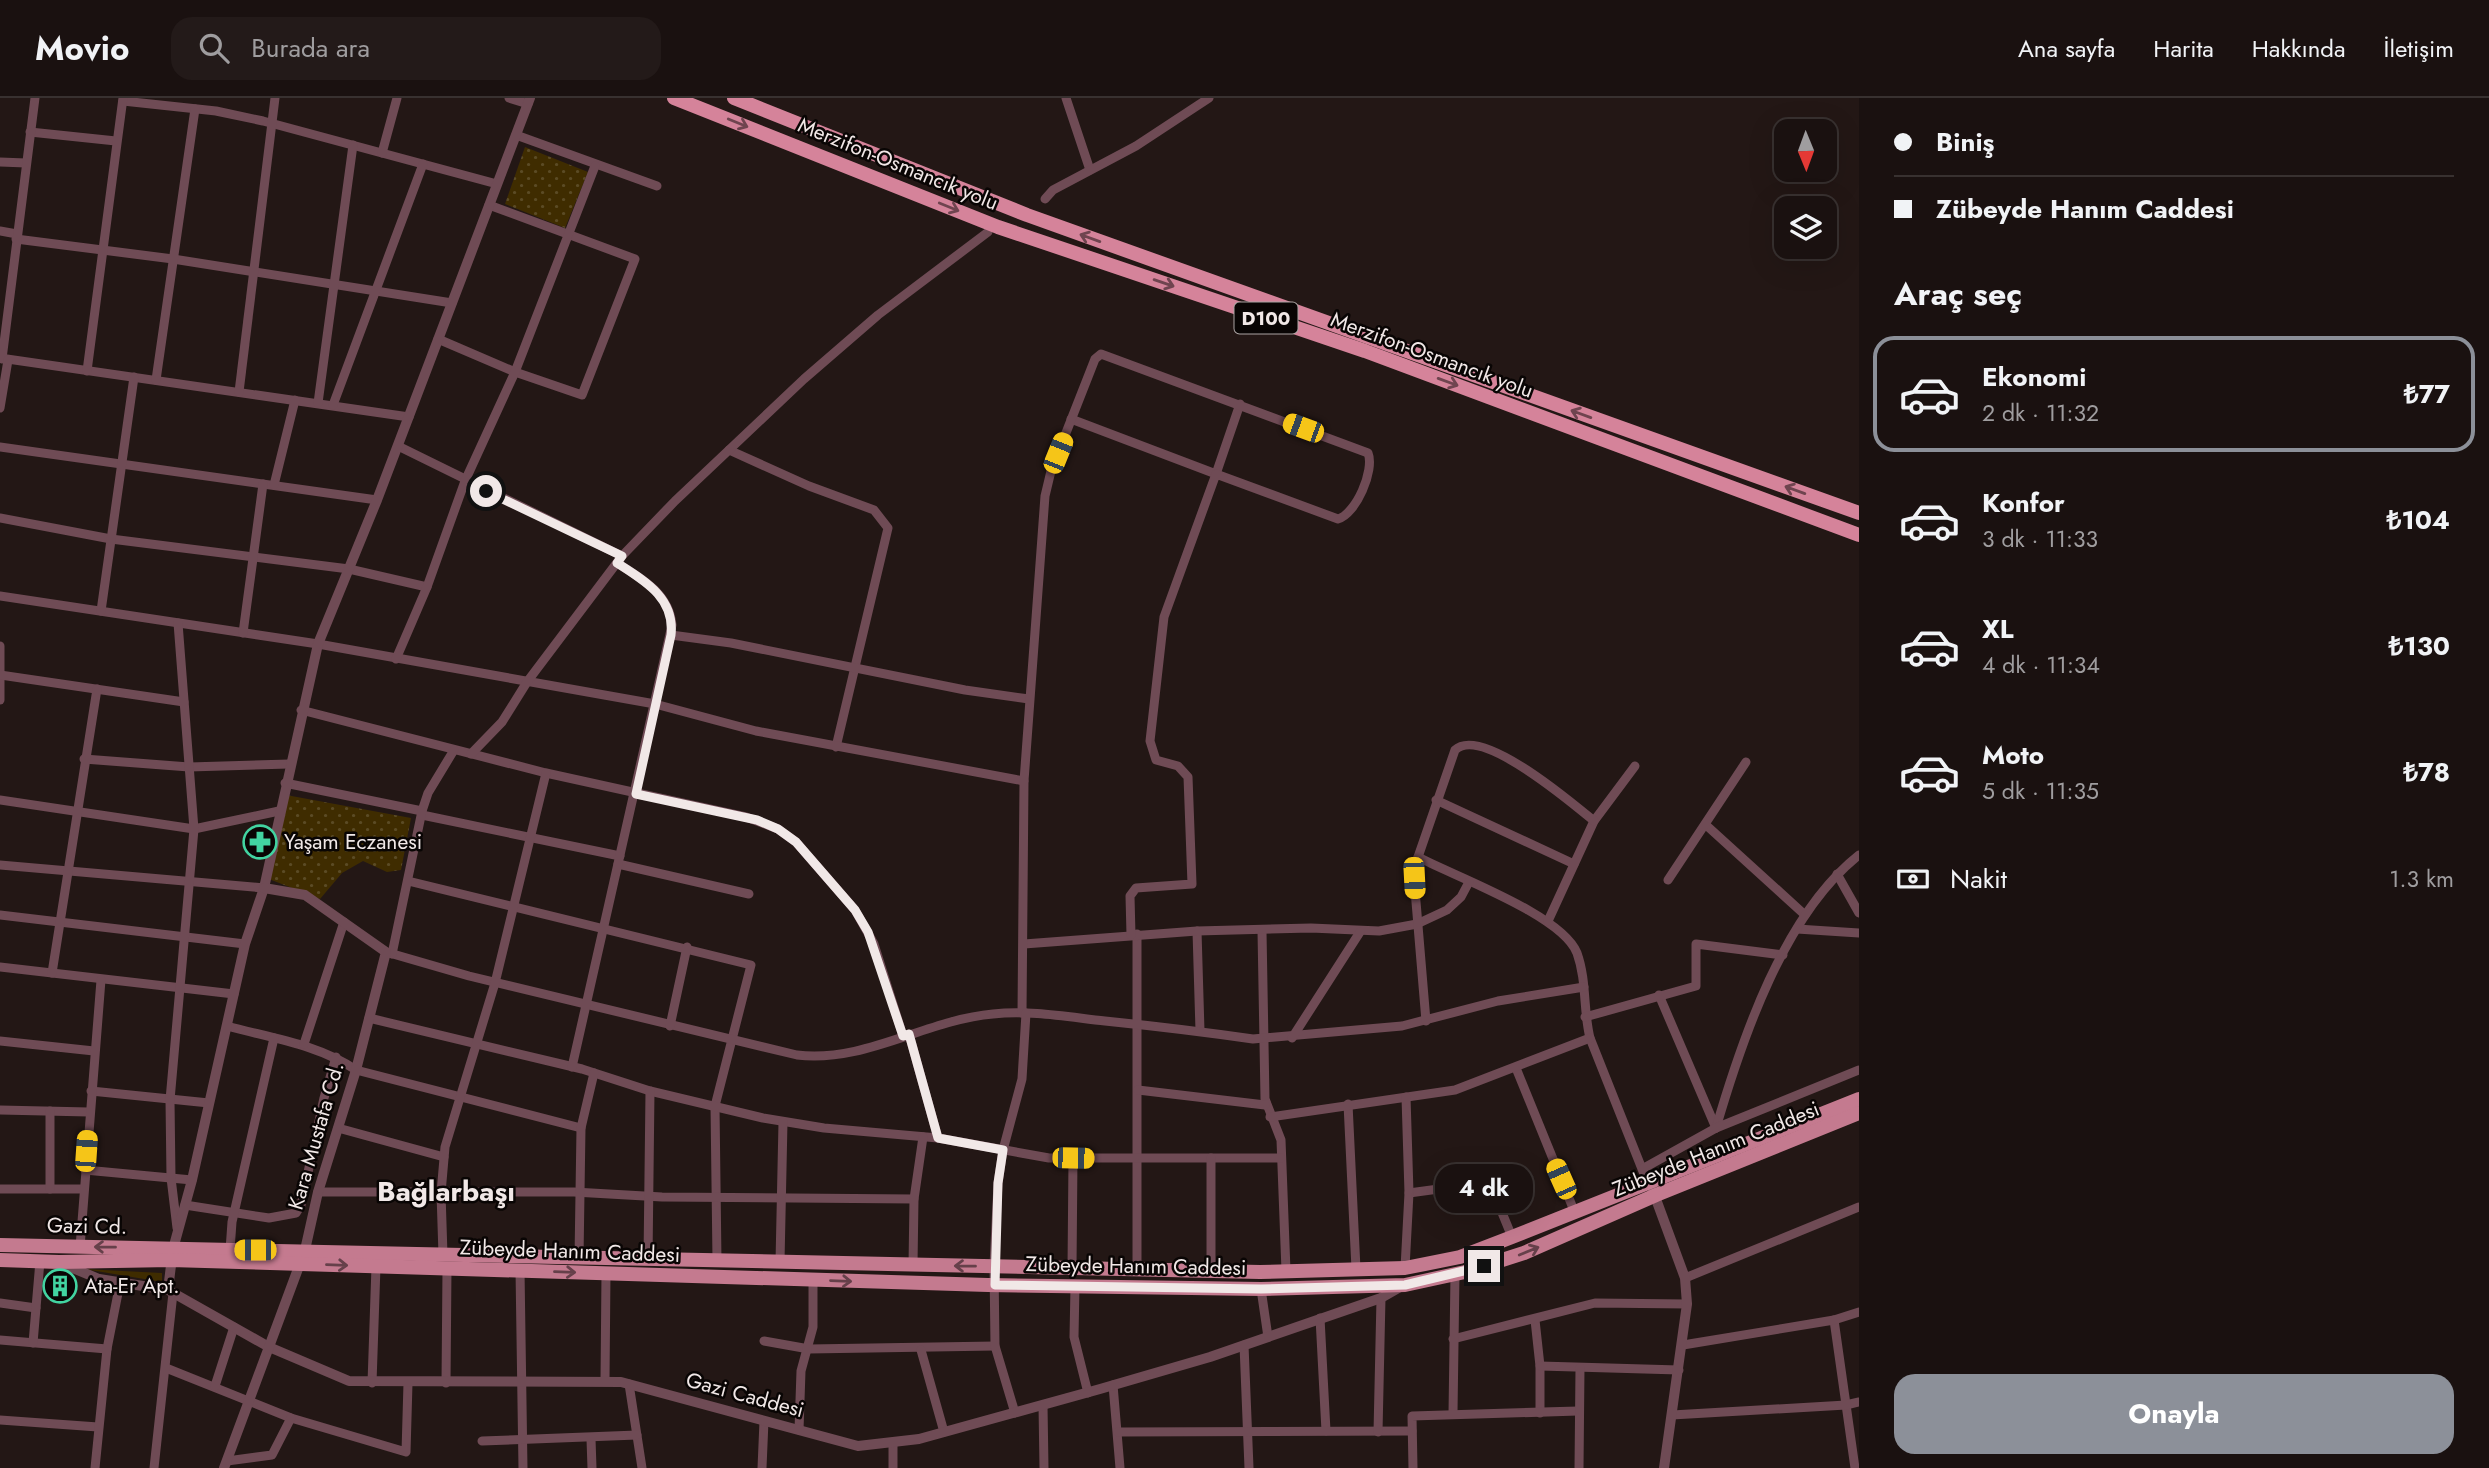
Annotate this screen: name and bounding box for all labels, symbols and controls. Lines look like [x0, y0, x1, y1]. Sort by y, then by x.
search box [171, 17, 661, 80]
text: Movio [35, 25, 129, 72]
icon: search [195, 29, 233, 67]
text: Burada ara [251, 29, 370, 67]
text: Ana sayfa [2018, 31, 2115, 66]
text: Harita [2153, 31, 2214, 66]
text: Hakkında [2252, 31, 2346, 66]
text: İletişim [2384, 31, 2454, 66]
street label: Merzifon-Osmancık yolu [793, 110, 1003, 218]
one-way arrow [727, 118, 748, 131]
north arrow [1774, 119, 1838, 182]
map controls [1774, 119, 1837, 259]
text: Biniş [1936, 123, 1994, 161]
text: Zübeyde Hanım Caddesi [1936, 190, 2234, 228]
button: layers [1774, 196, 1837, 259]
one-way arrow [938, 202, 960, 215]
one-way arrow [1079, 230, 1101, 243]
text: Araç seç [1894, 271, 2022, 317]
one-way arrow [1152, 278, 1174, 290]
road number: D100 [1234, 302, 1298, 333]
street label: Merzifon-Osmancık yolu [1327, 304, 1537, 406]
text: Ekonomi [1982, 358, 2086, 396]
icon: car [1898, 363, 1961, 426]
text: ₺77 [2404, 375, 2450, 413]
one-way arrow [1436, 377, 1458, 389]
text: 2 dk · 11:32 [1982, 396, 2099, 430]
one-way arrow [1570, 406, 1592, 419]
car [1280, 411, 1327, 445]
car [1041, 430, 1076, 476]
route start [470, 475, 502, 507]
one-way arrow [1784, 483, 1806, 495]
text: Konfor [1982, 484, 2065, 522]
icon: car [1898, 489, 1961, 552]
text: ₺104 [2387, 501, 2450, 539]
text: 3 dk · 11:33 [1982, 522, 2098, 556]
text: XL [1982, 610, 2014, 648]
icon: car [1898, 615, 1961, 678]
text: ₺130 [2389, 627, 2450, 665]
text: 4 dk · 11:34 [1982, 648, 2100, 682]
text: Moto [1982, 736, 2044, 774]
icon: car [1898, 741, 1961, 804]
text: ₺78 [2403, 753, 2450, 791]
text: 5 dk · 11:35 [1982, 774, 2099, 808]
pharmacy icon: Yaşam Eczanesi [241, 823, 279, 861]
place label: Yaşam Eczanesi [284, 827, 422, 857]
car [1403, 856, 1426, 900]
icon: cash [1894, 860, 1932, 898]
text: Nakit [1950, 860, 2007, 898]
text: 1.3 km [2389, 862, 2454, 896]
street label: Kara Mustafa Cd. [281, 1059, 351, 1213]
street label: Zübeyde Hanım Caddesi [1608, 1094, 1824, 1204]
car [75, 1129, 98, 1173]
car [1052, 1147, 1095, 1169]
car [1543, 1156, 1580, 1202]
callout: 4 dk [1435, 1164, 1533, 1214]
district label: Bağlarbaşı [377, 1171, 515, 1212]
text: 4 dk [1459, 1171, 1509, 1205]
street label: Gazi Cd. [47, 1210, 127, 1242]
street label: Zübeyde Hanım Caddesi [459, 1232, 681, 1270]
one-way arrow [94, 1240, 117, 1254]
car [235, 1240, 277, 1261]
one-way arrow [1518, 1243, 1540, 1256]
street label: Zübeyde Hanım Caddesi [1025, 1249, 1247, 1283]
route end [1468, 1250, 1500, 1282]
one-way arrow [326, 1258, 349, 1271]
one-way arrow [953, 1259, 976, 1273]
one-way arrow [553, 1265, 576, 1278]
building icon: Ata-Er Apt. [41, 1267, 79, 1305]
place label: Ata-Er Apt. [84, 1271, 180, 1301]
one-way arrow [829, 1274, 852, 1287]
street label: Gazi Caddesi [683, 1365, 807, 1425]
button: Onayla [1894, 1374, 2454, 1454]

